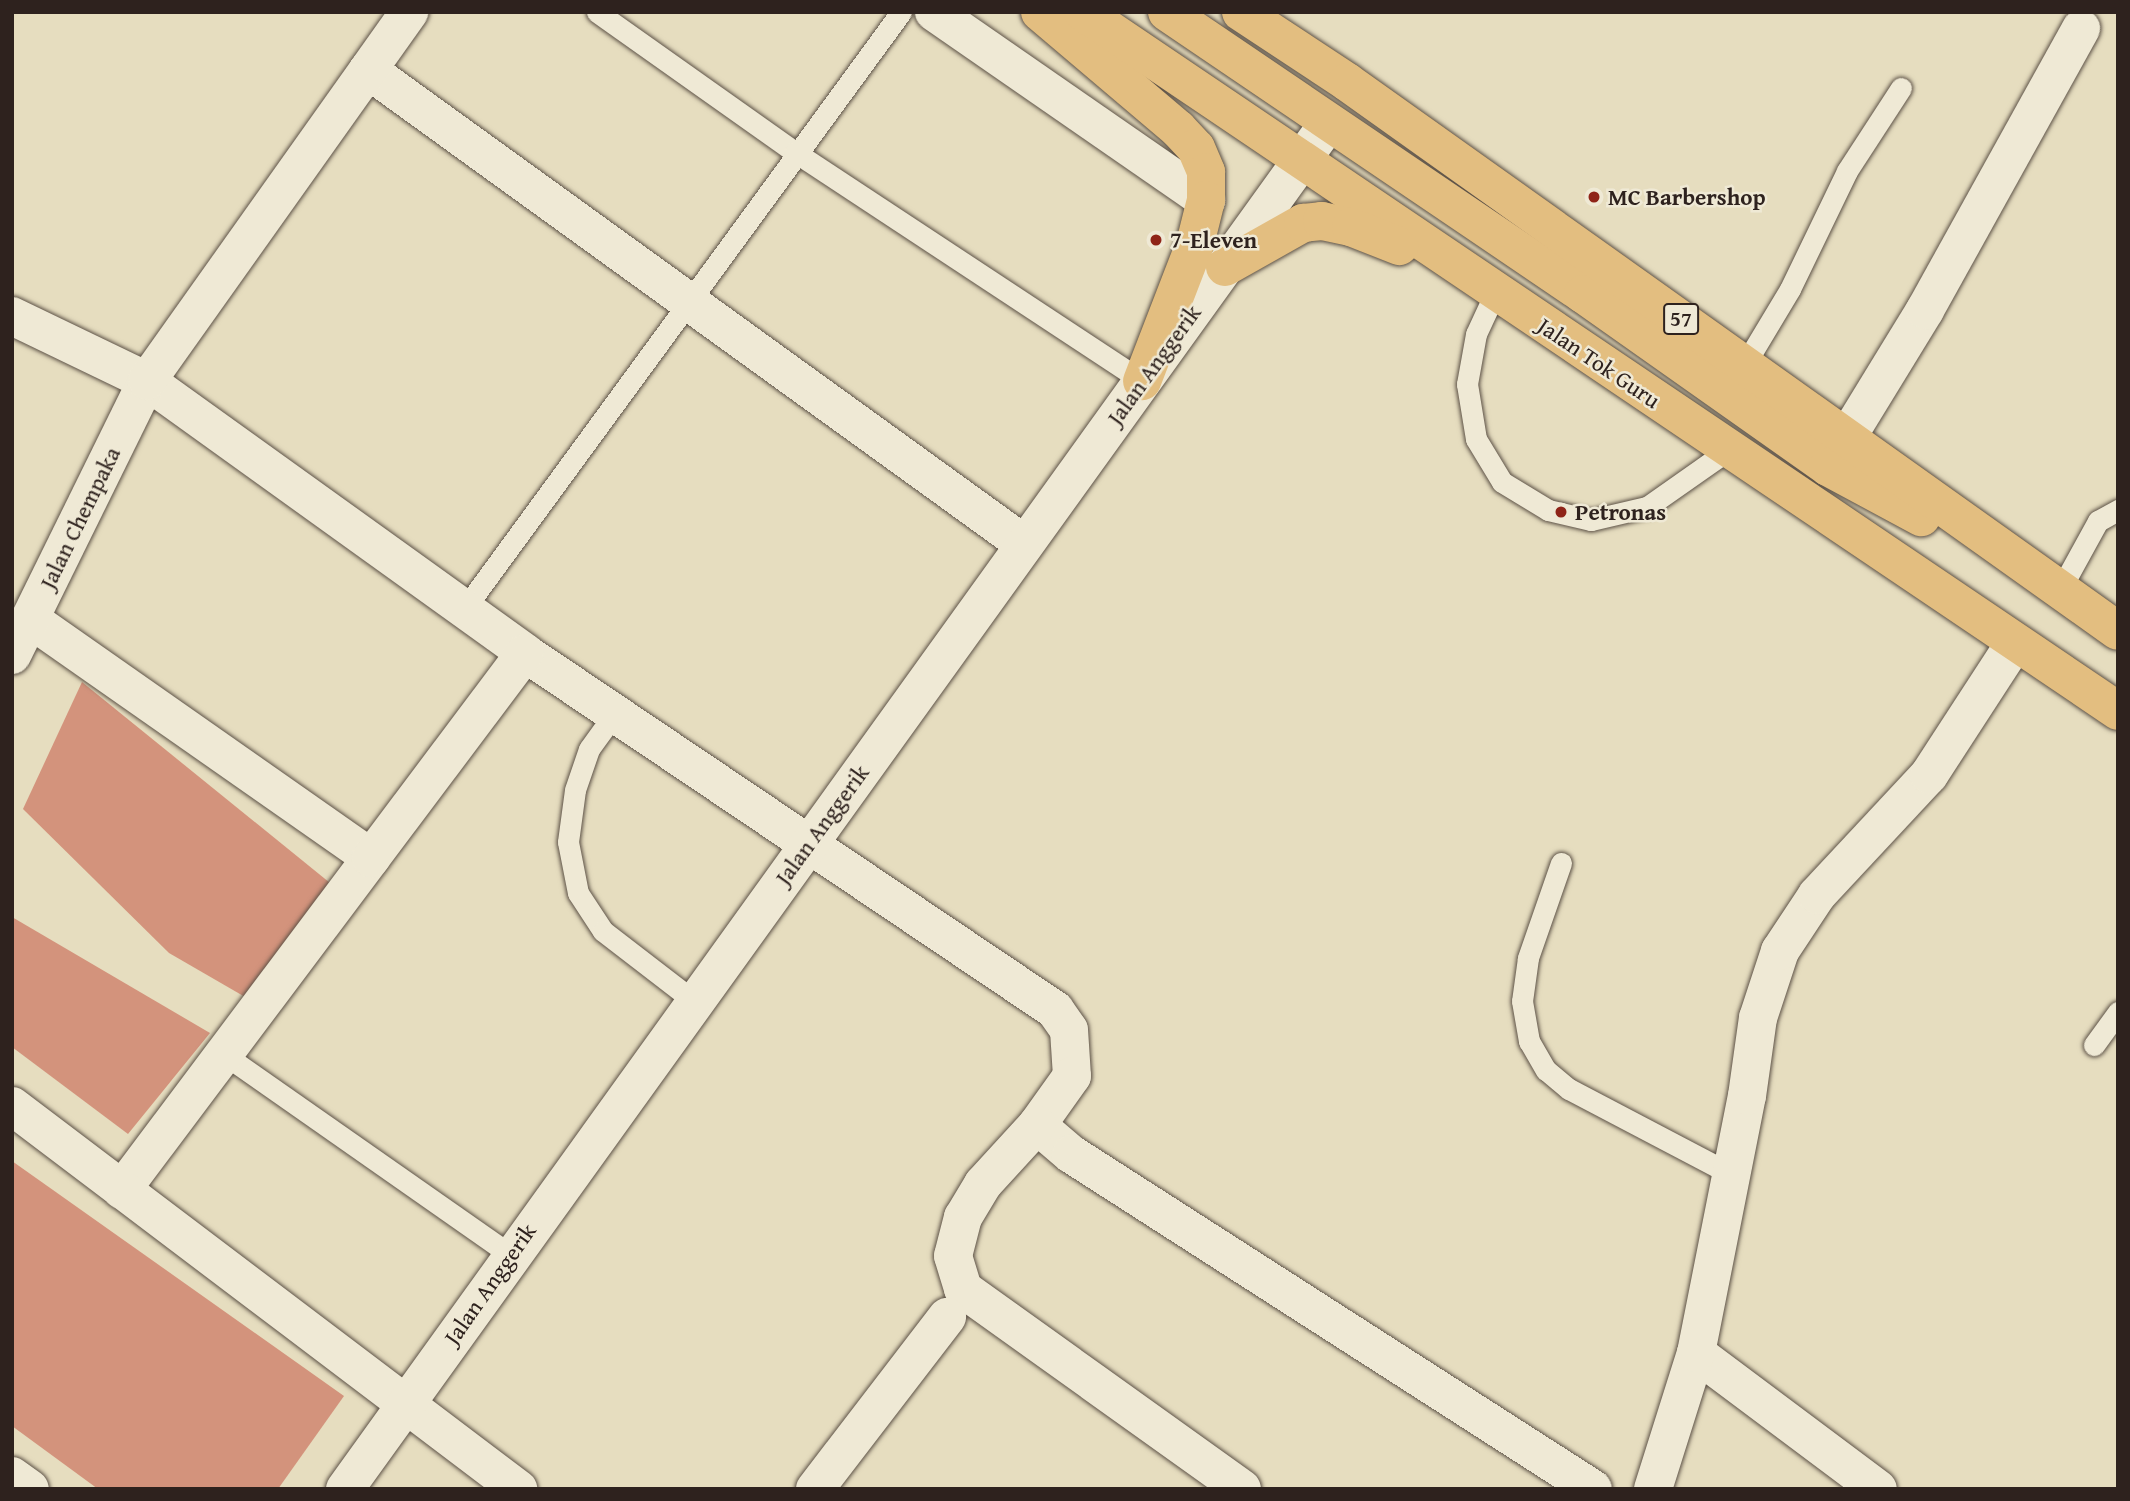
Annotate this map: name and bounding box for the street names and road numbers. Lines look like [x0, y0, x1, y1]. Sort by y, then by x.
street label: Jalan Anggerik [1101, 300, 1207, 430]
road number: 57 [1662, 302, 1700, 336]
street label: Jalan Tok Guru [1532, 312, 1666, 414]
street label: Jalan Chempaka [34, 443, 126, 593]
street label: Jalan Anggerik [769, 760, 875, 890]
street label: Jalan Anggerik [438, 1218, 542, 1350]

